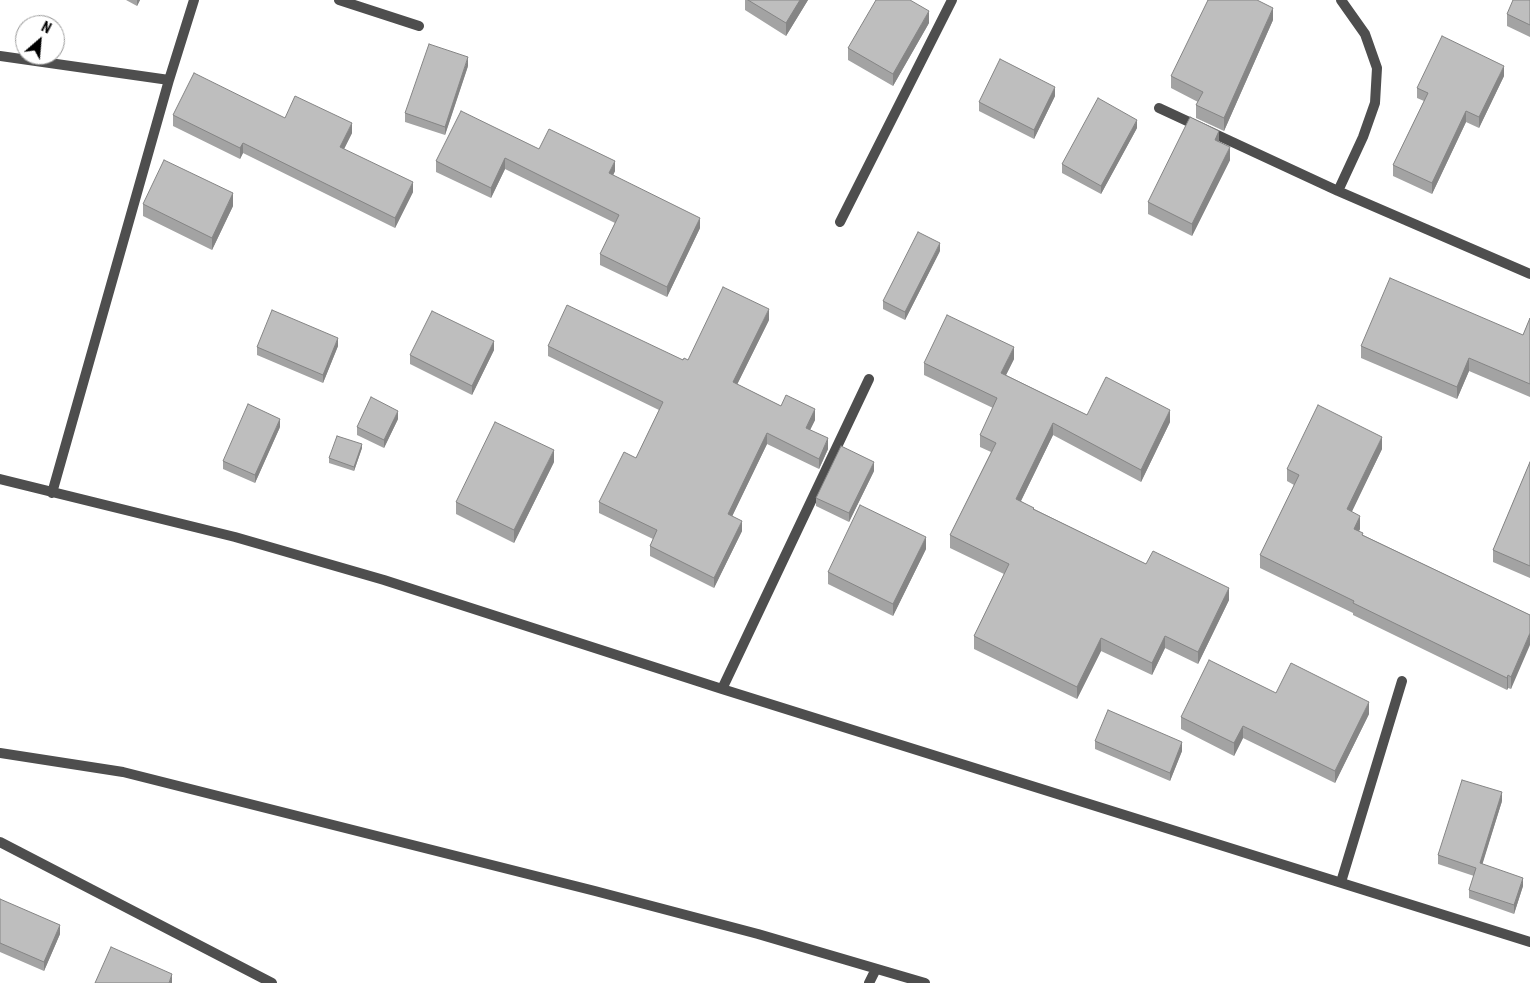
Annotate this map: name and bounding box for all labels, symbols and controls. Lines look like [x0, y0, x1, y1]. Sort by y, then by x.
north arrow [15, 15, 65, 65]
text: N [39, 18, 54, 37]

